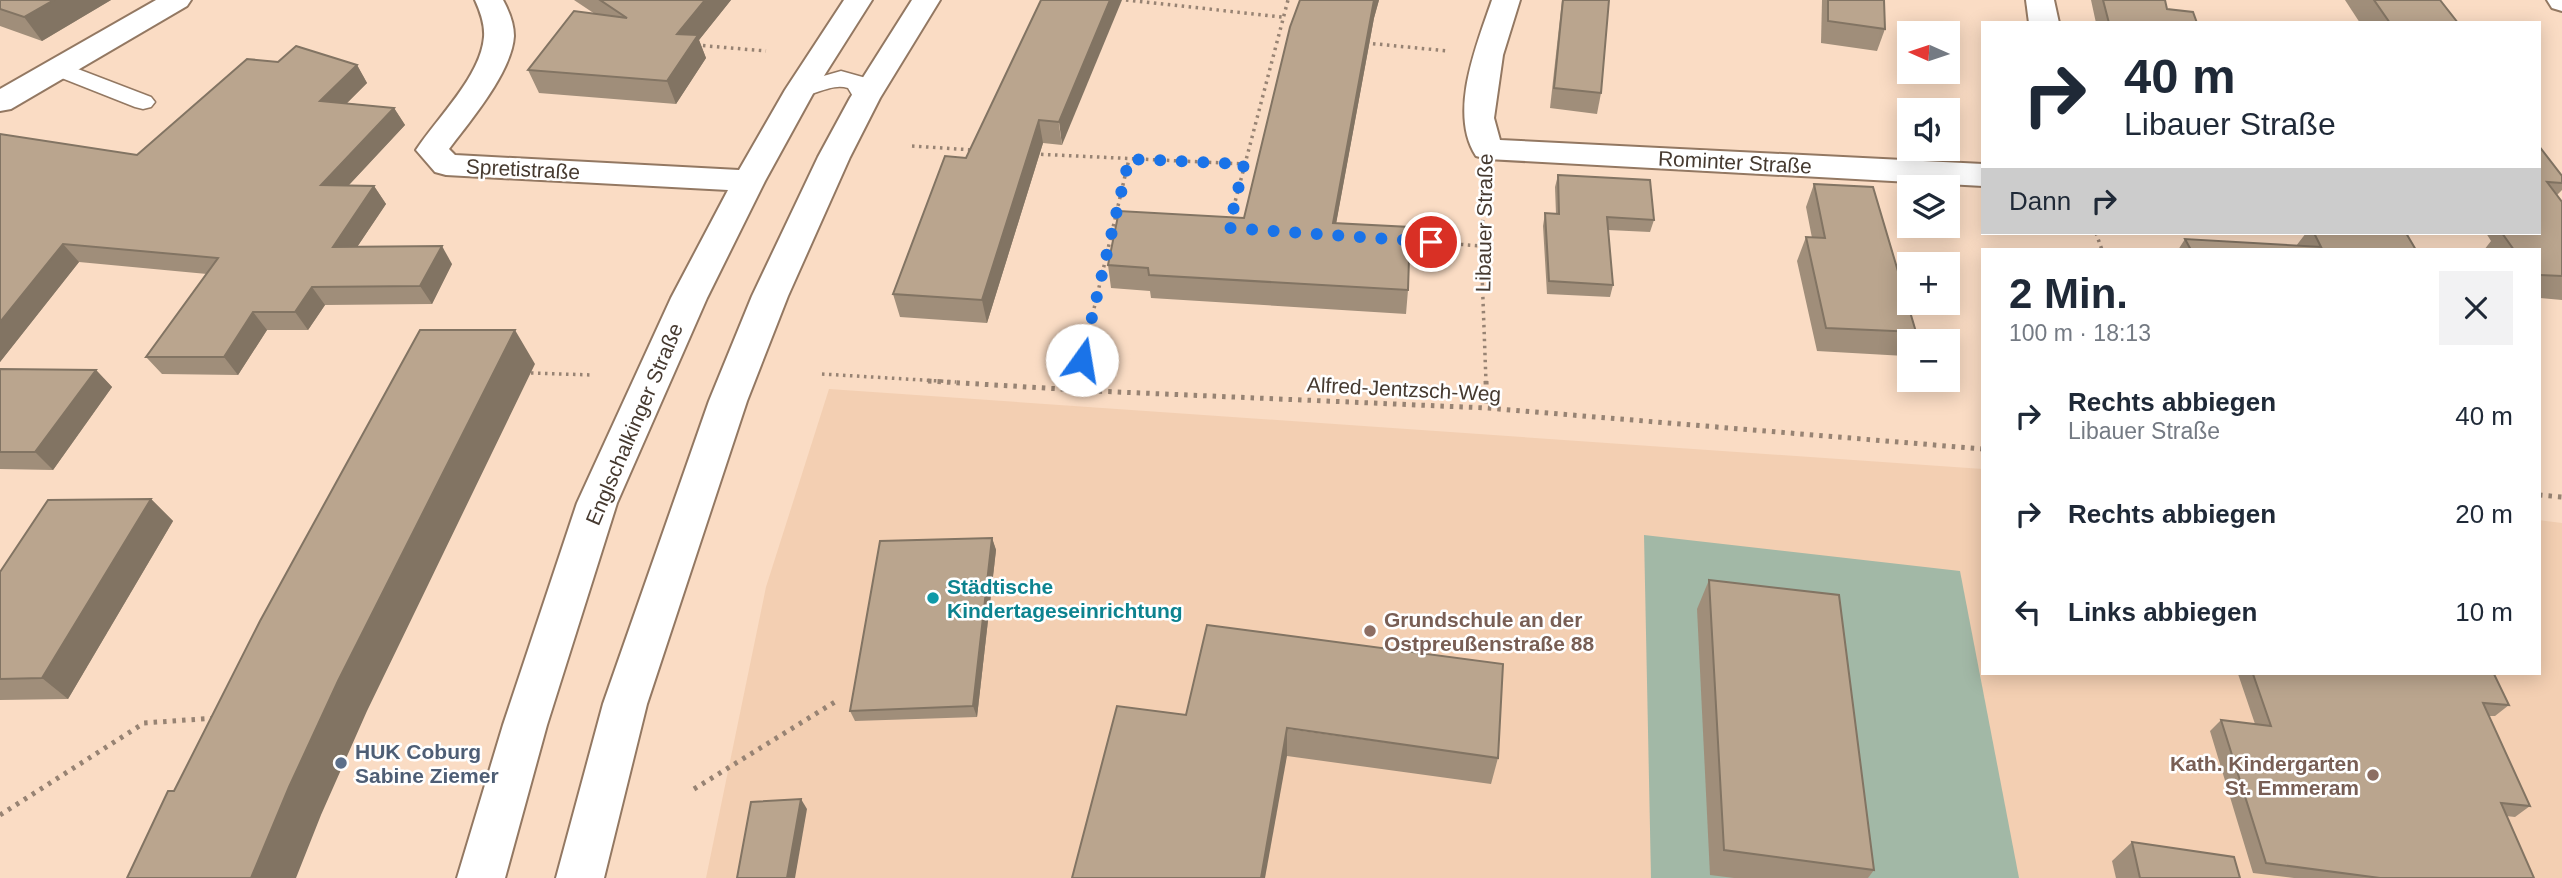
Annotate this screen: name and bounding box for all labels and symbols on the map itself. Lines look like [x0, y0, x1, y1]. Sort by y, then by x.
north arrow [1897, 21, 1960, 84]
street label: Rominter Straße [1657, 146, 1813, 178]
street label: Libauer Straße [1471, 153, 1497, 293]
street label: Spretistraße [465, 155, 581, 183]
pin [1401, 212, 1461, 272]
street label: Englschalkinger Straße [581, 320, 687, 528]
position arrow [1045, 323, 1119, 397]
street label: Alfred-Jentzsch-Weg [1306, 372, 1502, 406]
place label: Städtische Kindertageseinrichtung [947, 575, 1183, 622]
marker: Städtische Kindertageseinrichtung [925, 590, 941, 606]
place label: Grundschule an der Ostpreußenstraße 88 [1384, 608, 1594, 655]
marker: Grundschule an der Ostpreußenstraße 88 [1362, 623, 1378, 639]
place label: HUK Coburg Sabine Ziemer [355, 740, 499, 787]
place label: Kath. Kindergarten St. Emmeram [2170, 752, 2359, 799]
marker: HUK Coburg Sabine Ziemer [333, 755, 349, 771]
marker: Kath. Kindergarten St. Emmeram [2365, 767, 2381, 783]

